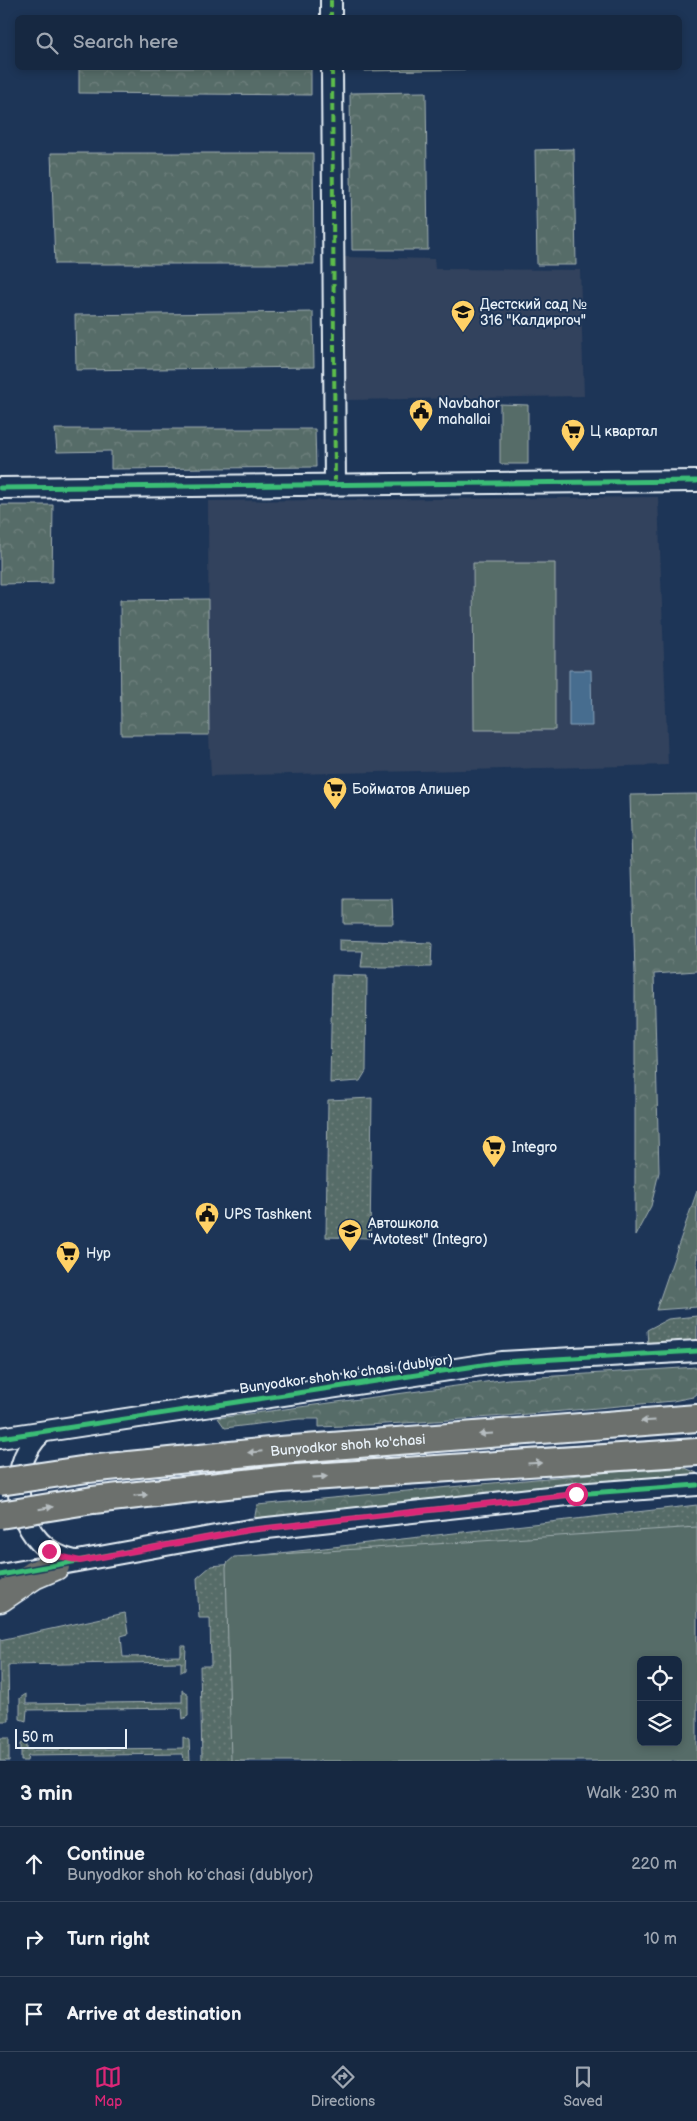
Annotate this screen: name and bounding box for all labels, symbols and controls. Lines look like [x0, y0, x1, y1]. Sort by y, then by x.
search box [15, 15, 682, 70]
icon: search [33, 29, 61, 57]
text: Search here [73, 31, 178, 54]
place label: Дестский сад № 316 "Калдиргоч" [480, 296, 587, 329]
school or university icon: Дестский сад № 316 "Калдиргоч" [450, 299, 476, 333]
place label: Navbahor mahallai [438, 395, 501, 428]
public building icon: Navbahor mahallai [408, 398, 434, 432]
supermarket icon: Ц квартал [560, 418, 586, 452]
place label: Ц квартал [590, 423, 658, 440]
supermarket icon: Бойматов Алишер [322, 776, 348, 810]
place label: Бойматов Алишер [352, 781, 470, 798]
supermarket icon: Integro [481, 1134, 507, 1168]
place label: Integro [512, 1139, 557, 1156]
public building icon: UPS Tashkent [194, 1201, 220, 1235]
place label: UPS Tashkent [224, 1206, 312, 1223]
place label: Автошкола "Avtotest" (Integro) [367, 1215, 488, 1248]
school or university icon: Автошкола "Avtotest" (Integro) [337, 1218, 363, 1252]
supermarket icon: Нур [55, 1240, 81, 1274]
place label: Нур [86, 1245, 111, 1262]
street label: Bunyodkor shoh koʻchasi (dublyor) [238, 1351, 454, 1397]
one-way arrow [640, 1418, 656, 1426]
street label: Bunyodkor shoh ko'chasi [270, 1430, 426, 1459]
one-way arrow [478, 1430, 494, 1438]
one-way arrow [246, 1449, 262, 1457]
one-way arrow [527, 1458, 543, 1466]
one-way arrow [312, 1472, 328, 1480]
route start [565, 1483, 588, 1506]
one-way arrow [133, 1491, 149, 1499]
one-way arrow [39, 1503, 55, 1511]
route end [38, 1540, 61, 1563]
map controls [637, 1656, 682, 1746]
button: locate [637, 1656, 682, 1701]
button: layers [637, 1701, 682, 1746]
scale bar [15, 1726, 128, 1749]
text: 50 m [22, 1729, 54, 1746]
text: 3 min [20, 1781, 73, 1806]
text: Walk · 230 m [587, 1784, 677, 1803]
text: Continue [67, 1843, 145, 1866]
icon: ahead [20, 1850, 48, 1878]
text: 220 m [631, 1855, 677, 1874]
text: Bunyodkor shoh koʻchasi (dublyor) [67, 1866, 313, 1885]
icon: right [20, 1925, 48, 1953]
text: Turn right [67, 1928, 150, 1951]
text: 10 m [644, 1930, 677, 1949]
icon: arrive [20, 2000, 48, 2028]
text: Arrive at destination [67, 2003, 242, 2026]
tab: Map [94, 2063, 122, 2110]
tab: Directions [311, 2063, 375, 2110]
tab: Saved [563, 2063, 603, 2110]

